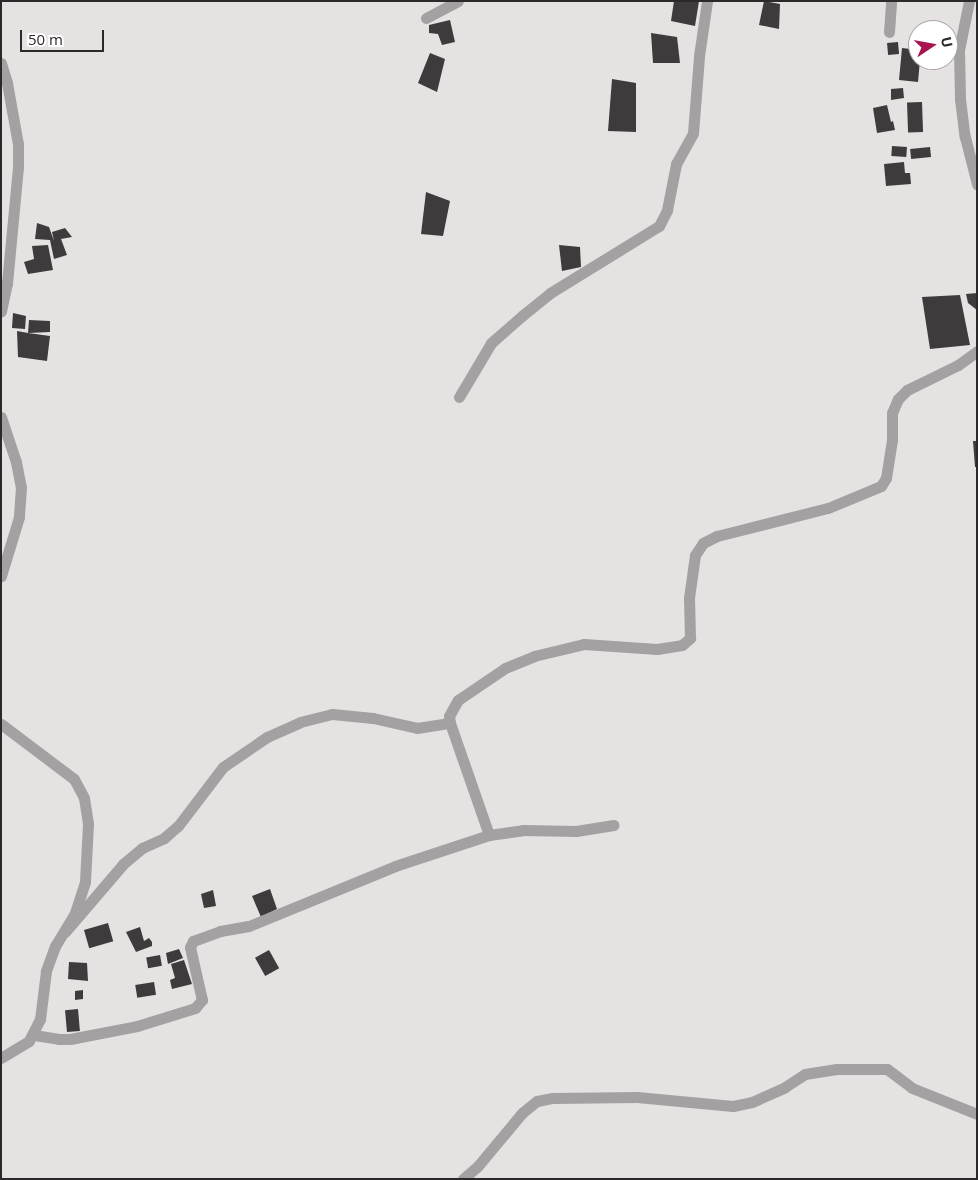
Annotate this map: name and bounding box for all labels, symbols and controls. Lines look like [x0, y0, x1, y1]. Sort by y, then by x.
scale bar [22, 20, 106, 52]
north arrow [908, 20, 958, 70]
text: 50 m [28, 29, 63, 49]
text: U [937, 35, 958, 49]

